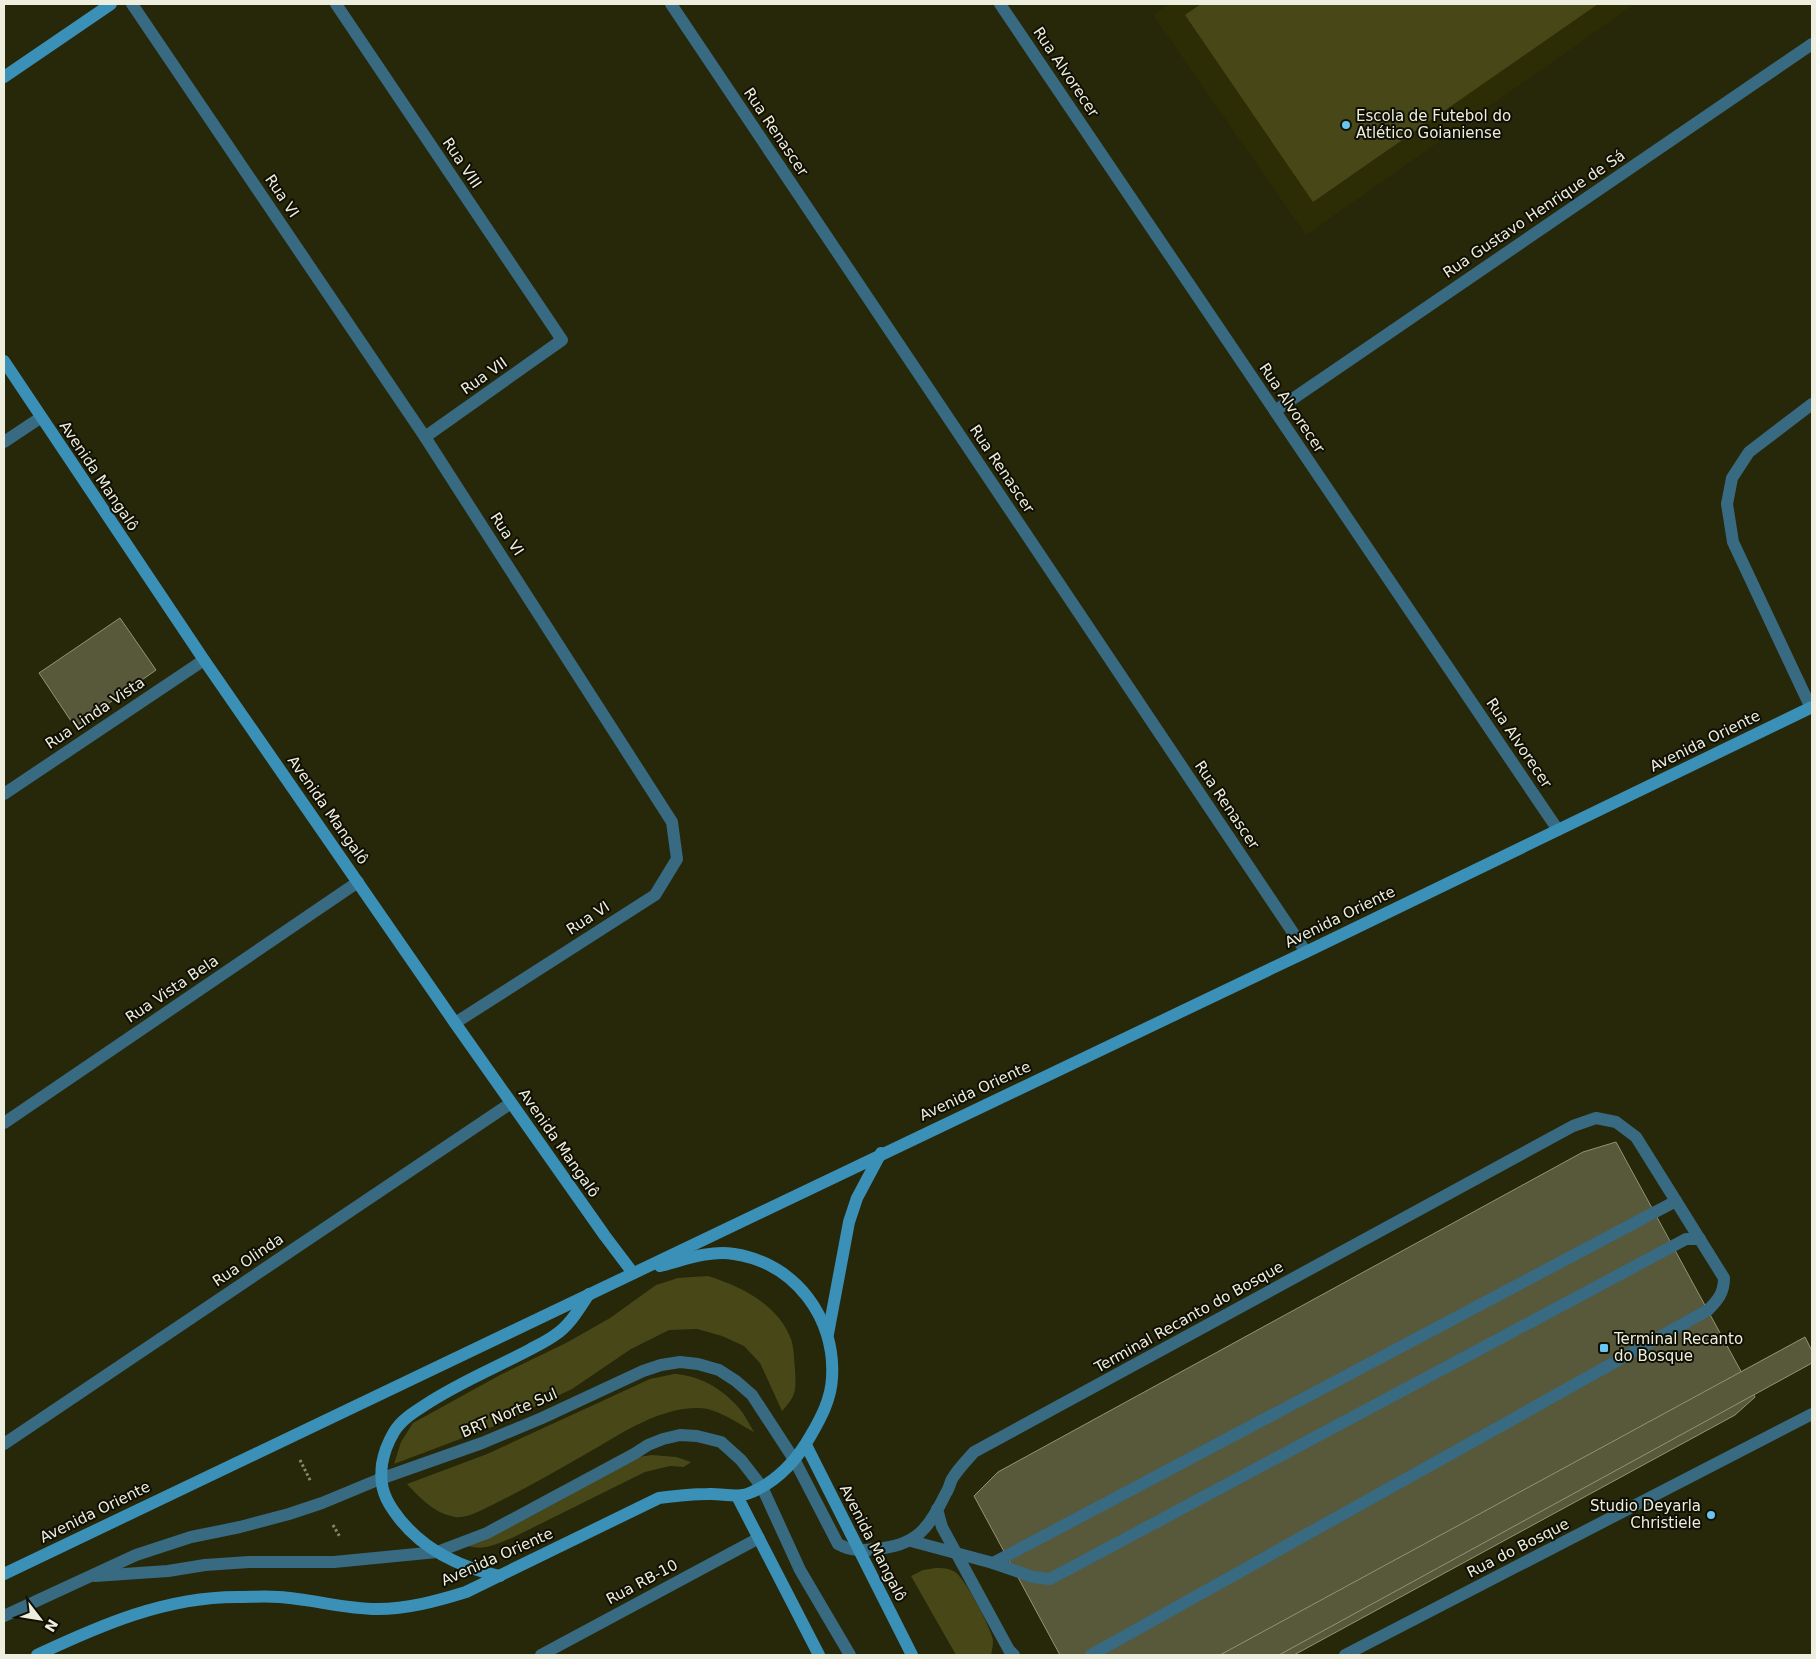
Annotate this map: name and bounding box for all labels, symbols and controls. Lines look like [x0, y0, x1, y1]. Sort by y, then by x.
street label: Rua Alvorecer [1029, 24, 1103, 121]
street label: Rua Renascer [740, 85, 813, 180]
place label: Escola de Futebol do Atlético Goianiense [1356, 107, 1511, 142]
marker: Escola de Futebol do Atlético Goianiense [1340, 119, 1352, 131]
street label: Rua VIII [439, 134, 485, 192]
street label: Rua Gustavo Henrique de Sá [1440, 146, 1628, 282]
street label: Rua VI [261, 171, 303, 221]
street label: Rua VII [457, 354, 511, 398]
street label: Rua Alvorecer [1255, 360, 1329, 457]
street label: Avenida Mangalô [56, 418, 142, 534]
street label: Rua Renascer [966, 422, 1039, 517]
street label: Rua VI [486, 509, 528, 559]
street label: Rua Linda Vista [42, 673, 148, 753]
street label: Rua Alvorecer [1482, 695, 1556, 792]
street label: Avenida Oriente [1647, 706, 1763, 776]
street label: Avenida Mangalô [284, 752, 372, 868]
street label: Rua Renascer [1191, 758, 1264, 853]
street label: Avenida Oriente [1282, 882, 1398, 952]
street label: Rua VI [563, 897, 613, 939]
street label: Rua Vista Bela [122, 951, 222, 1027]
street label: Avenida Oriente [917, 1057, 1033, 1125]
street label: Avenida Mangalô [515, 1085, 603, 1201]
street label: Rua Olinda [209, 1230, 287, 1290]
street label: Terminal Recanto do Bosque [1091, 1258, 1286, 1377]
place label: Terminal Recanto do Bosque [1613, 1330, 1743, 1365]
marker: Terminal Recanto do Bosque [1598, 1342, 1610, 1354]
street label: BRT Norte Sul [458, 1385, 560, 1441]
street label: Avenida Oriente [37, 1477, 153, 1547]
street label: Avenida Mangalô [836, 1482, 910, 1604]
place label: Studio Deyarla Christiele [1590, 1497, 1701, 1532]
marker: Studio Deyarla Christiele [1705, 1509, 1717, 1521]
street label: Rua do Bosque [1464, 1515, 1572, 1581]
street label: Avenida Oriente [438, 1524, 556, 1590]
street label: Rua RB-10 [603, 1556, 681, 1608]
north arrow [15, 1594, 65, 1644]
text: N [41, 1617, 61, 1635]

